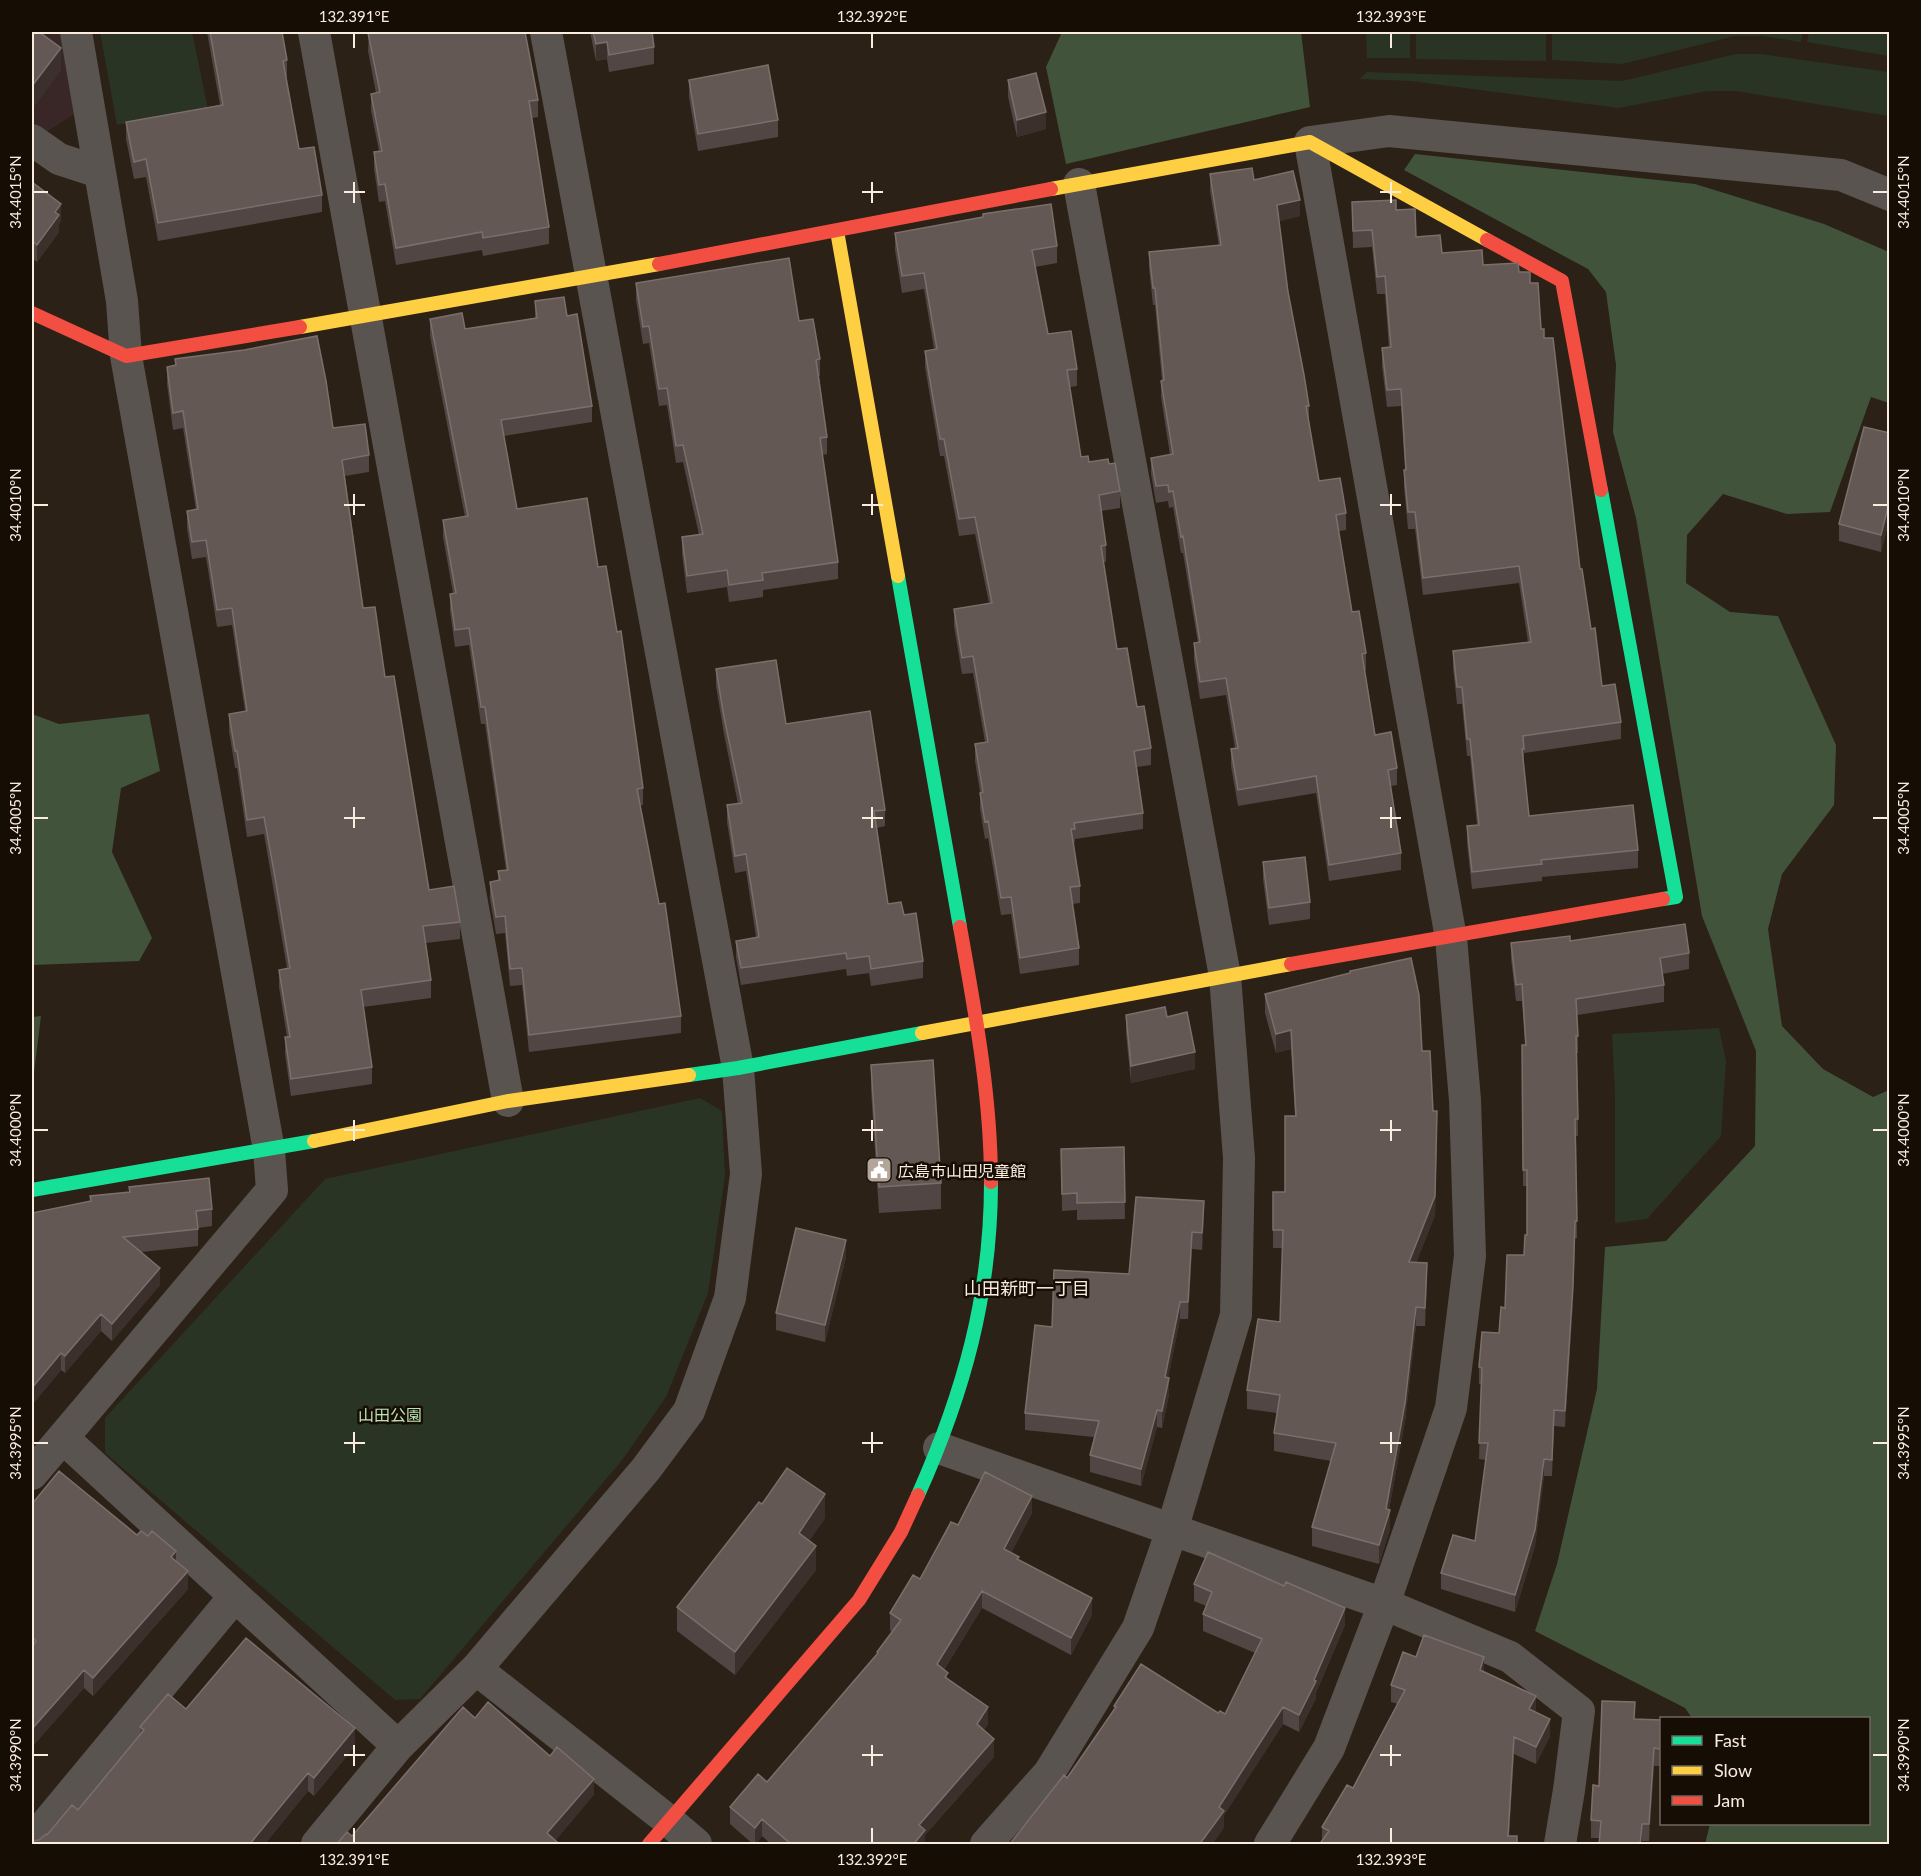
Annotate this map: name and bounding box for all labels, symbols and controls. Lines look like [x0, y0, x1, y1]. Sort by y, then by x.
text: 132.391°E [319, 7, 389, 25]
text: 132.392°E [837, 7, 907, 25]
text: 132.393°E [1356, 7, 1426, 25]
text: 34.4015°N [6, 155, 24, 229]
text: 34.4015°N [1894, 155, 1912, 229]
text: 34.4010°N [6, 468, 24, 542]
text: 34.4010°N [1894, 468, 1912, 542]
text: 34.4005°N [6, 781, 24, 855]
text: 34.4005°N [1894, 781, 1912, 855]
text: 34.4000°N [6, 1093, 24, 1167]
text: 34.4000°N [1894, 1093, 1912, 1167]
public building icon: 広島市山田児童館 [864, 1155, 894, 1185]
place label: 広島市山田児童館 [898, 1161, 1026, 1180]
district label: 山田新町一丁目 [964, 1277, 1090, 1299]
park label: 山田公園 [358, 1405, 422, 1424]
text: 34.3995°N [6, 1406, 24, 1480]
text: 34.3995°N [1894, 1406, 1912, 1480]
legend [1660, 1717, 1870, 1825]
text: 34.3990°N [6, 1718, 24, 1792]
text: 34.3990°N [1894, 1718, 1912, 1792]
text: Fast [1714, 1729, 1747, 1751]
text: Slow [1714, 1759, 1752, 1781]
text: Jam [1714, 1789, 1745, 1811]
text: 132.391°E [319, 1850, 389, 1868]
text: 132.392°E [837, 1850, 907, 1868]
text: 132.393°E [1356, 1850, 1426, 1868]

